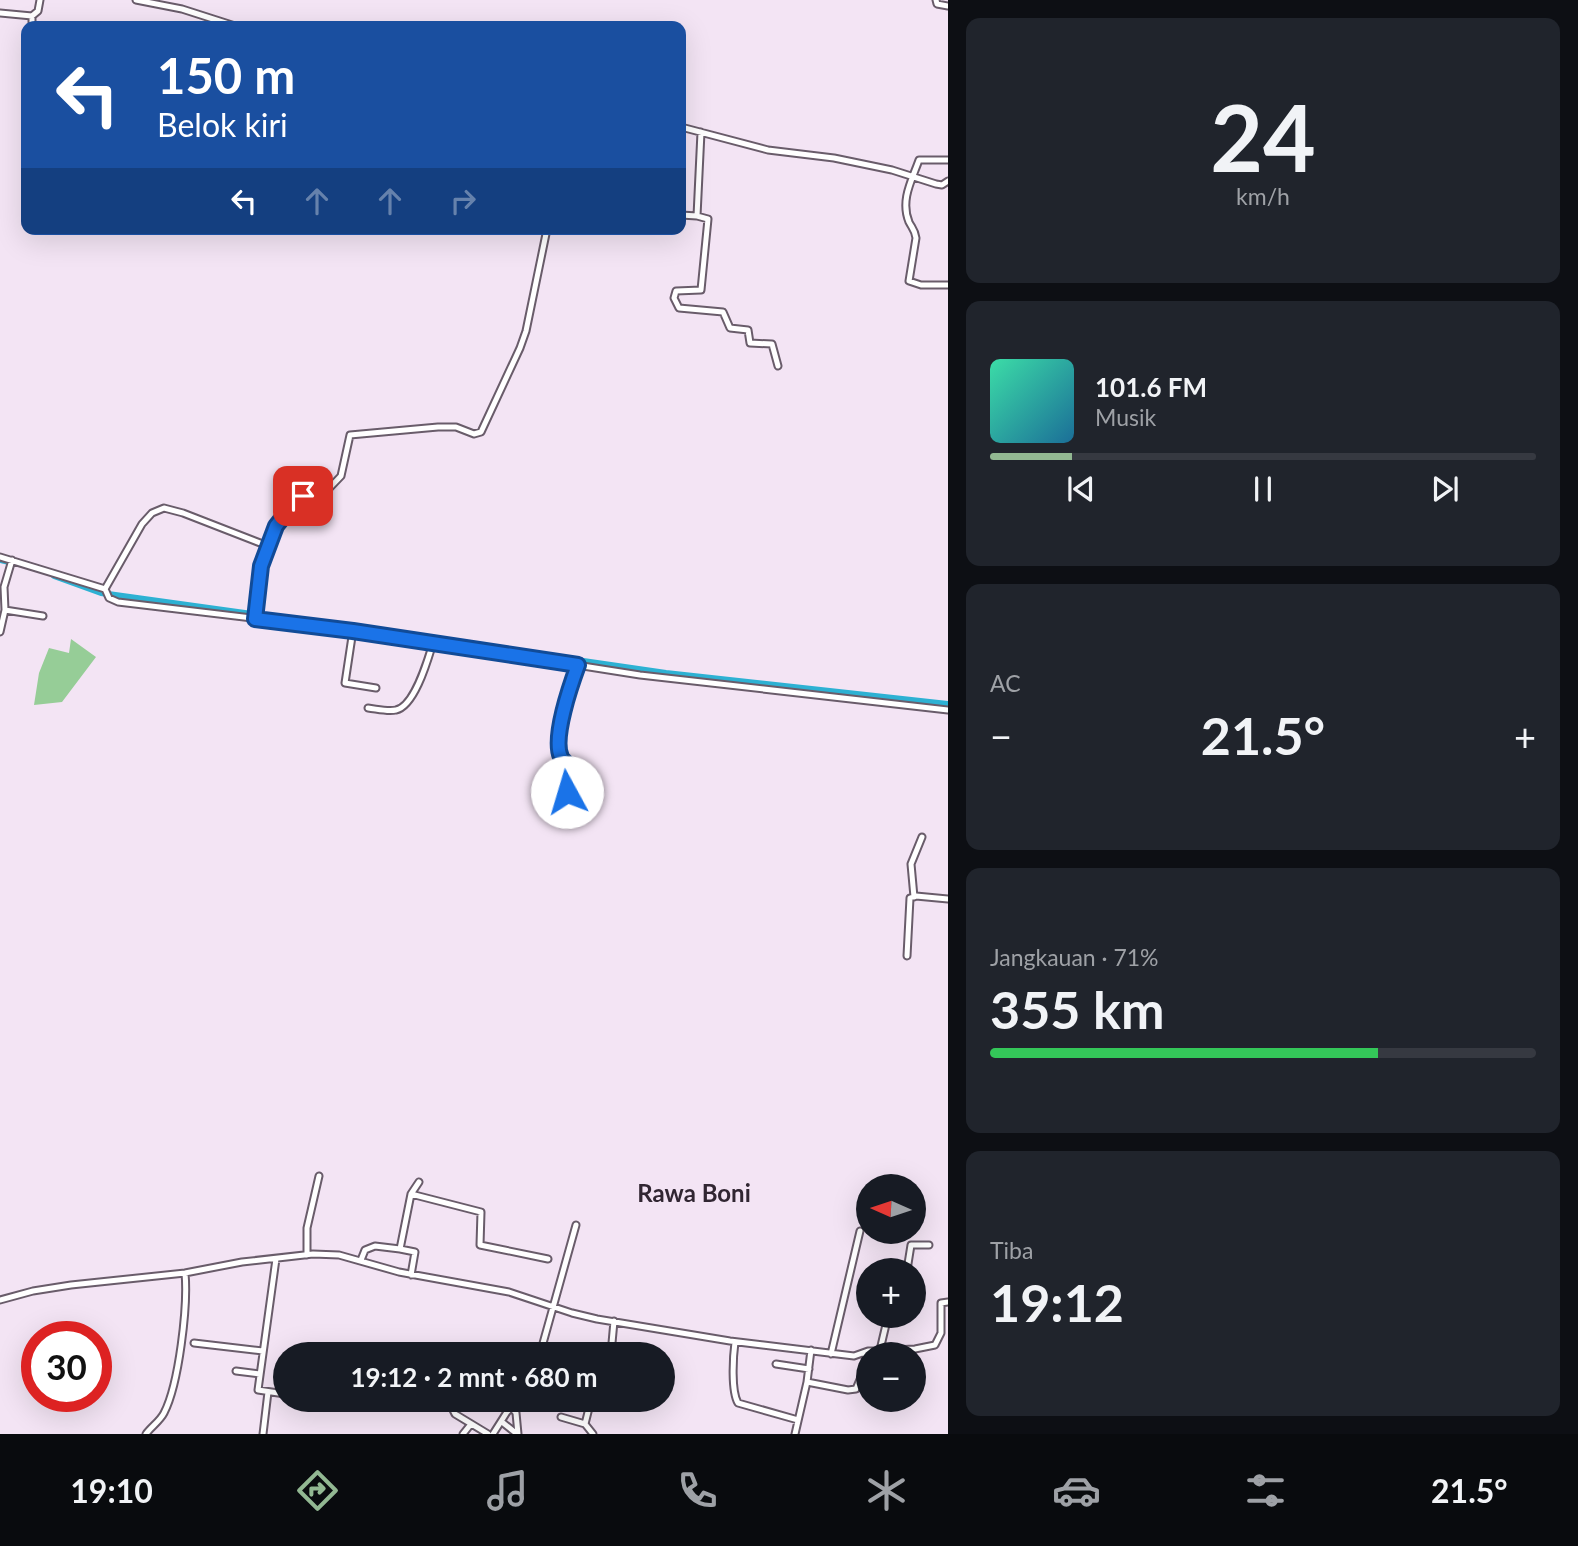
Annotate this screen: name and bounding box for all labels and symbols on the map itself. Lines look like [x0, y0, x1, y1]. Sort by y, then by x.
pin [273, 466, 333, 526]
position arrow [530, 755, 604, 829]
north arrow [856, 1174, 926, 1244]
district label: Rawa Boni [637, 1178, 751, 1207]
speed limit sign: 30 [21, 1321, 112, 1412]

